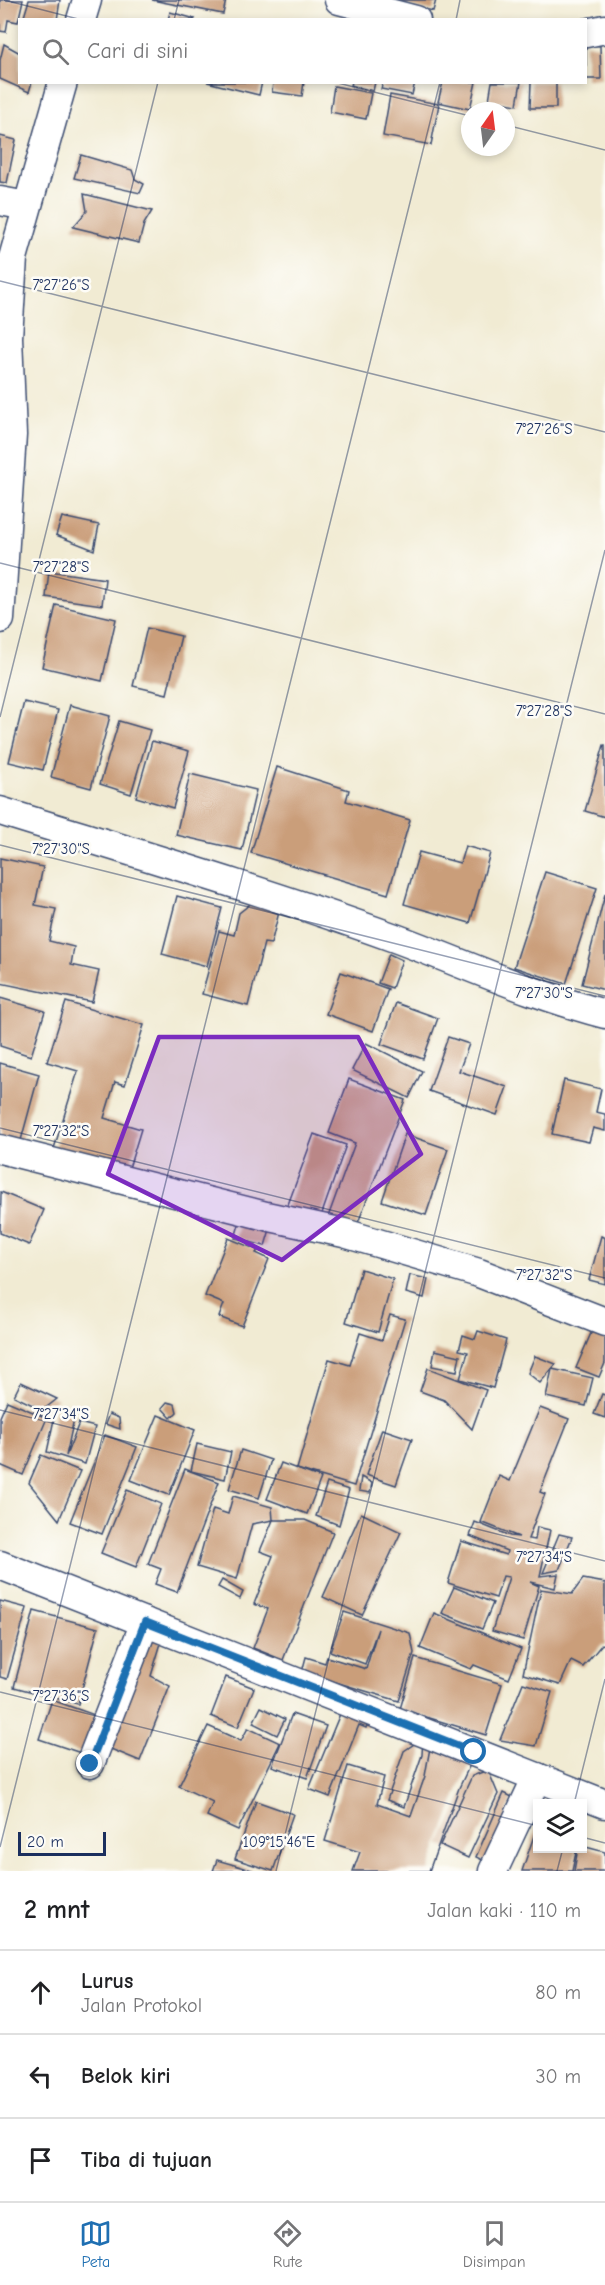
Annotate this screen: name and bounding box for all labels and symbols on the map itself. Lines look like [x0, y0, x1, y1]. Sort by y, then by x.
north arrow [461, 102, 515, 156]
text: 7°27'26"S [32, 276, 90, 294]
text: 7°27'26"S [515, 420, 573, 438]
text: 7°27'28"S [33, 558, 89, 576]
text: 7°27'28"S [516, 702, 572, 720]
text: 7°27'30"S [32, 840, 90, 858]
text: 7°27'30"S [515, 984, 573, 1002]
text: 7°27'32"S [33, 1122, 89, 1140]
text: 7°27'32"S [516, 1266, 572, 1284]
text: 7°27'34"S [33, 1405, 89, 1423]
text: 7°27'34"S [516, 1548, 572, 1566]
text: 7°27'36"S [33, 1687, 89, 1705]
route start [460, 1738, 486, 1764]
route end [76, 1750, 102, 1776]
scale bar [18, 1829, 106, 1856]
text: 109°15'46"E [243, 1833, 315, 1851]

